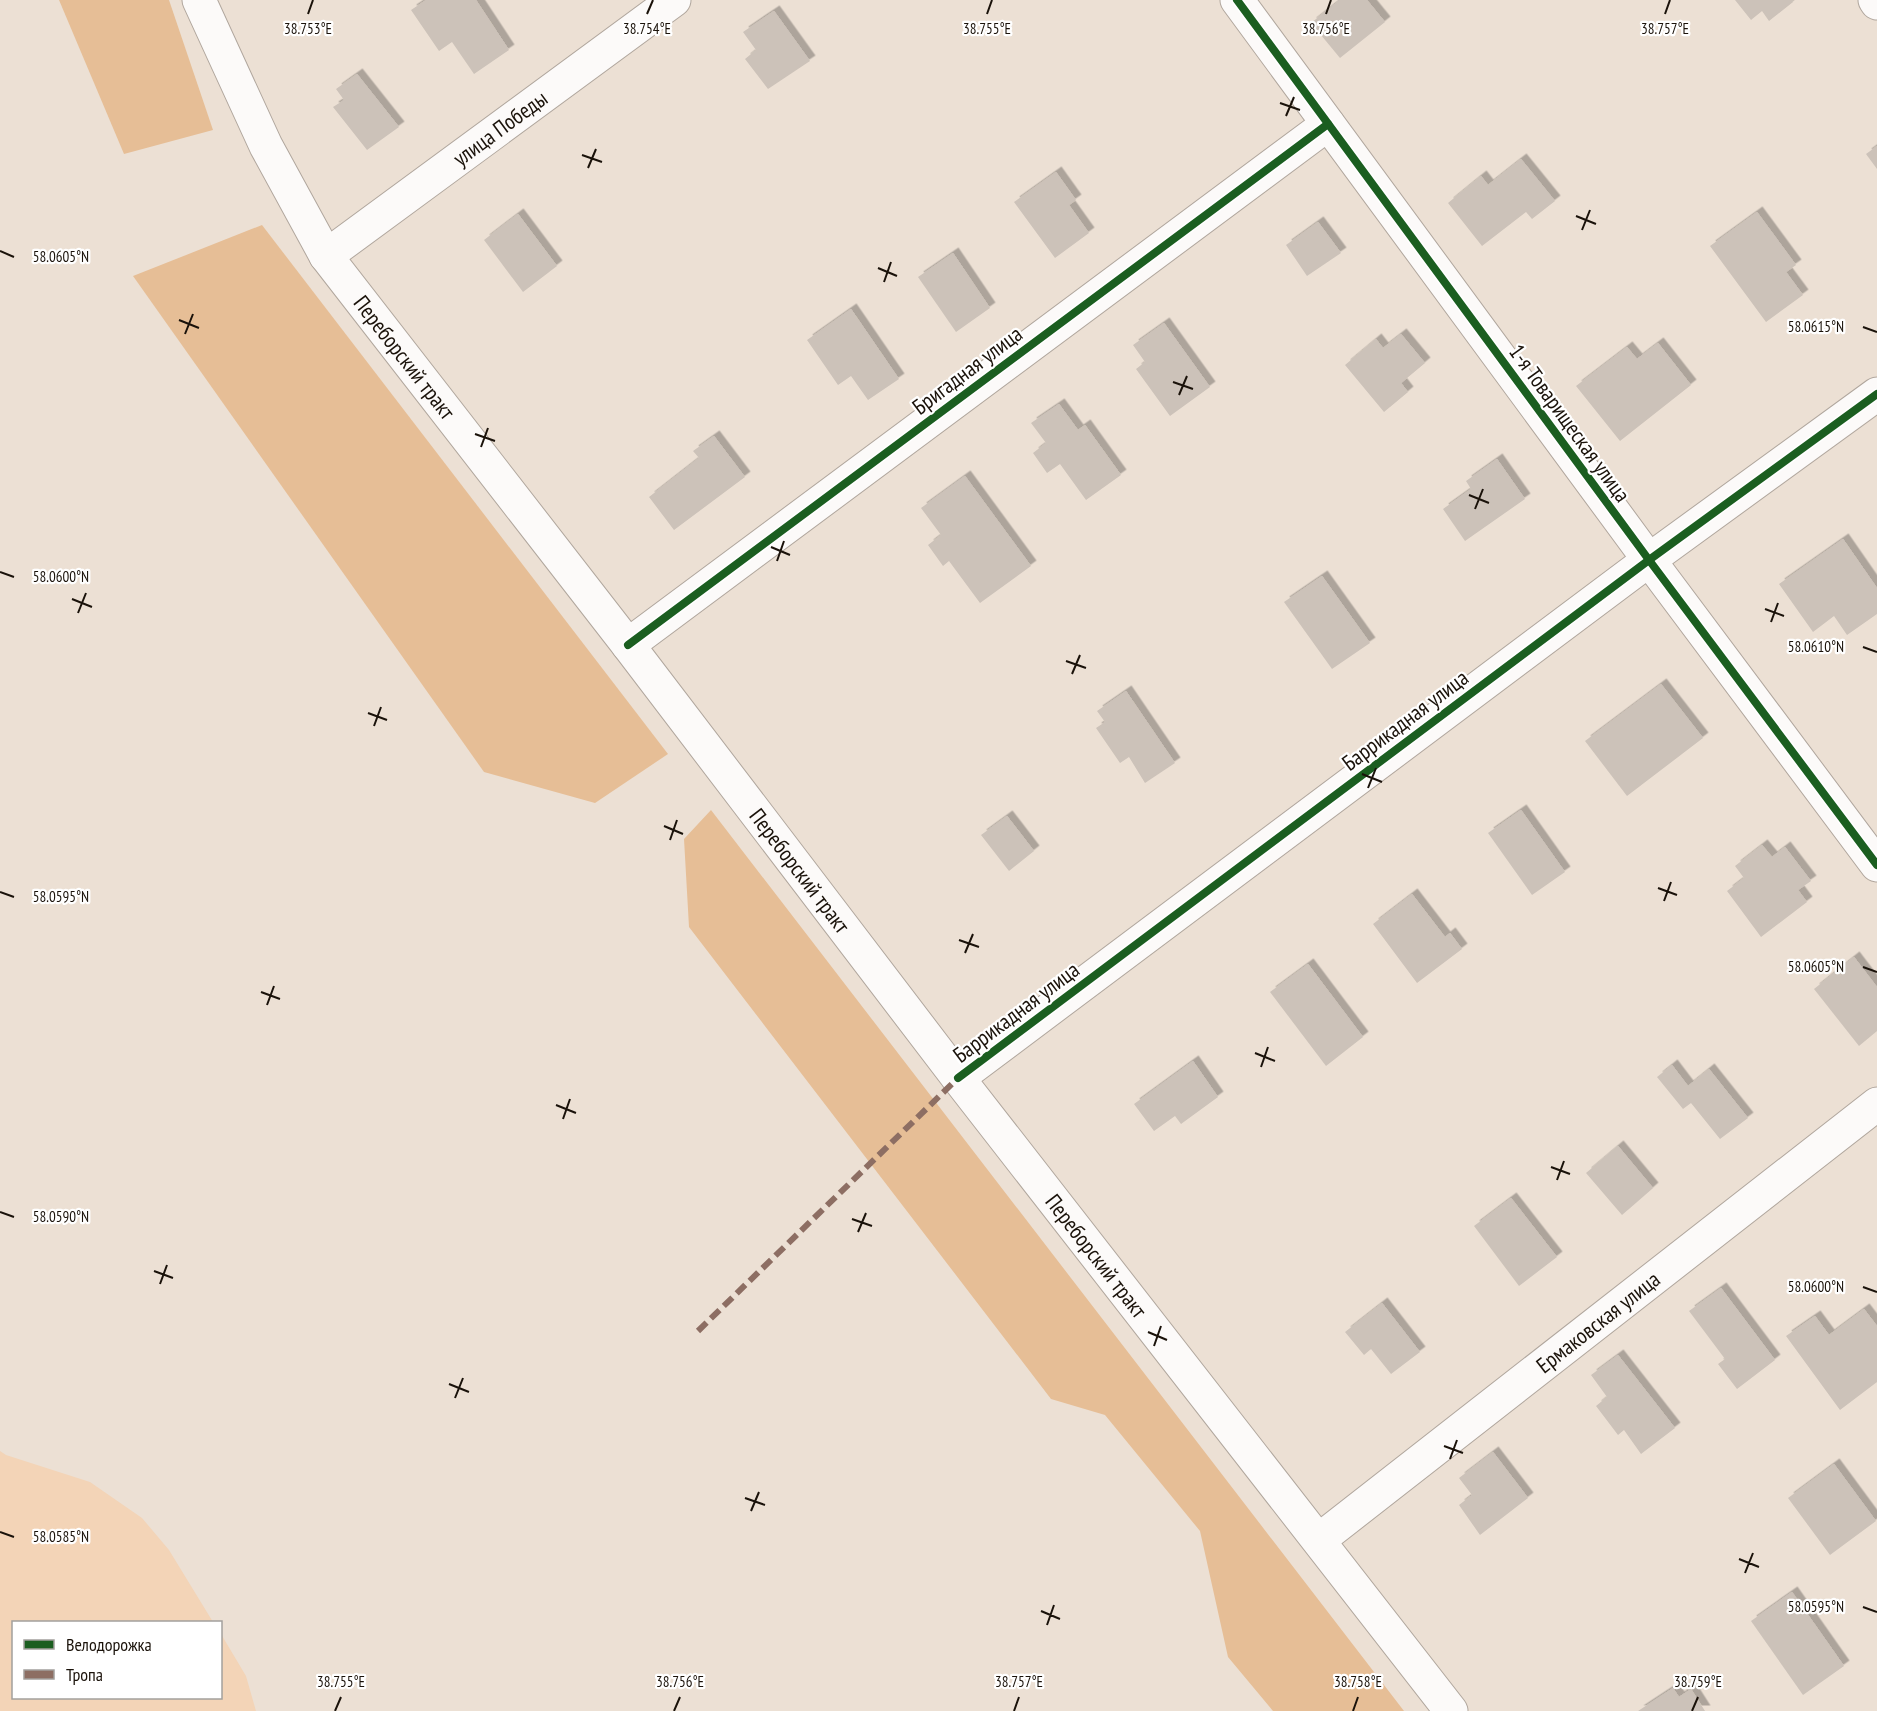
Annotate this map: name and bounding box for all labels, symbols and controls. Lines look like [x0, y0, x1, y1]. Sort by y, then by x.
text: 38.753°E [284, 19, 332, 38]
text: 38.754°E [623, 19, 671, 38]
text: 38.755°E [963, 19, 1011, 38]
text: 38.756°E [1302, 19, 1350, 38]
text: 38.757°E [1641, 19, 1689, 38]
street label: улица Победы [447, 84, 553, 172]
text: 58.0605°N [33, 247, 89, 266]
street label: Переборский тракт [348, 290, 462, 425]
text: 58.0615°N [1788, 317, 1844, 336]
street label: Бригадная улица [906, 320, 1028, 420]
street label: 1-я Товарищеская улица [1503, 339, 1637, 507]
text: 58.0600°N [33, 567, 89, 586]
text: 58.0610°N [1788, 637, 1844, 656]
street label: Баррикадная улица [1336, 663, 1474, 777]
street label: Переборский тракт [744, 803, 857, 939]
text: 58.0595°N [33, 887, 89, 906]
street label: Баррикадная улица [947, 955, 1085, 1069]
text: 58.0605°N [1788, 957, 1844, 976]
street label: Переборский тракт [1039, 1188, 1154, 1324]
text: 58.0590°N [33, 1207, 89, 1226]
street label: Ермаковская улица [1530, 1265, 1665, 1379]
text: 58.0600°N [1788, 1277, 1844, 1296]
text: 58.0585°N [33, 1527, 89, 1546]
text: 58.0595°N [1788, 1597, 1844, 1616]
legend [12, 1621, 222, 1699]
text: Велодорожка [66, 1633, 152, 1656]
text: Тропа [66, 1663, 103, 1686]
text: 38.755°E [317, 1672, 365, 1691]
text: 38.756°E [656, 1672, 704, 1691]
text: 38.757°E [995, 1672, 1043, 1691]
text: 38.758°E [1334, 1672, 1382, 1691]
text: 38.759°E [1674, 1672, 1722, 1691]

